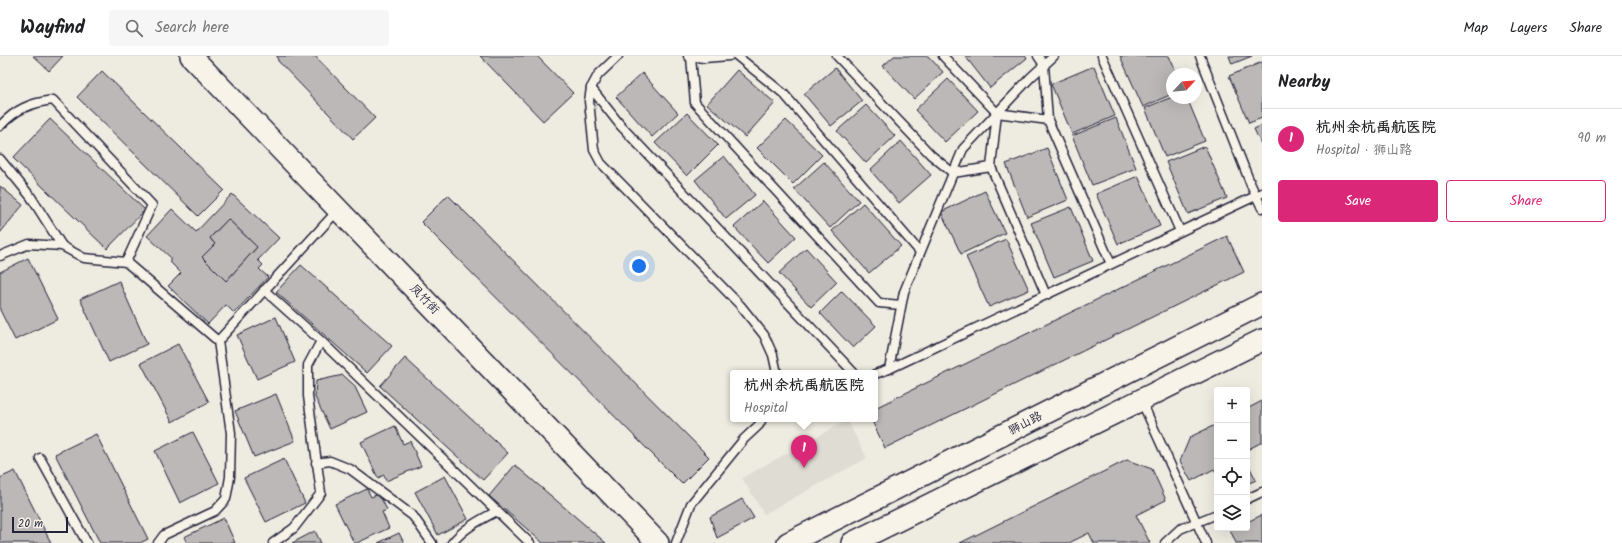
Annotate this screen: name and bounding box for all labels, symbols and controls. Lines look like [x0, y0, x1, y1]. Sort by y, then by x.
search box [109, 10, 389, 46]
text: Wayfind [20, 13, 85, 43]
text: Search here [155, 16, 229, 40]
icon: search [123, 17, 145, 39]
text: Map [1464, 17, 1488, 39]
text: Layers [1510, 17, 1548, 39]
text: Share [1570, 17, 1602, 39]
north arrow [1166, 68, 1202, 104]
text: Nearby [1278, 69, 1330, 96]
text: 杭州余杭禹航医院 [1316, 116, 1436, 140]
text: 1 [1289, 128, 1293, 149]
text: 90 m [1578, 128, 1606, 149]
text: Hospital · 狮山路 [1316, 140, 1412, 161]
button: Save [1278, 180, 1438, 222]
button: Share [1446, 180, 1606, 222]
your location [629, 256, 649, 276]
street label: 凤竹街 [405, 280, 444, 319]
popup [730, 370, 878, 422]
text: 杭州余杭禹航医院 [744, 374, 864, 398]
map controls [1214, 387, 1250, 531]
button: + [1214, 387, 1250, 423]
text: Hospital [744, 398, 788, 419]
street label: 狮山路 [1005, 407, 1046, 440]
button: − [1214, 423, 1250, 459]
pin: 1 [791, 435, 817, 468]
button: locate [1214, 459, 1250, 495]
button: layers [1214, 495, 1250, 531]
scale bar [12, 515, 68, 534]
text: 20 m [18, 515, 43, 533]

